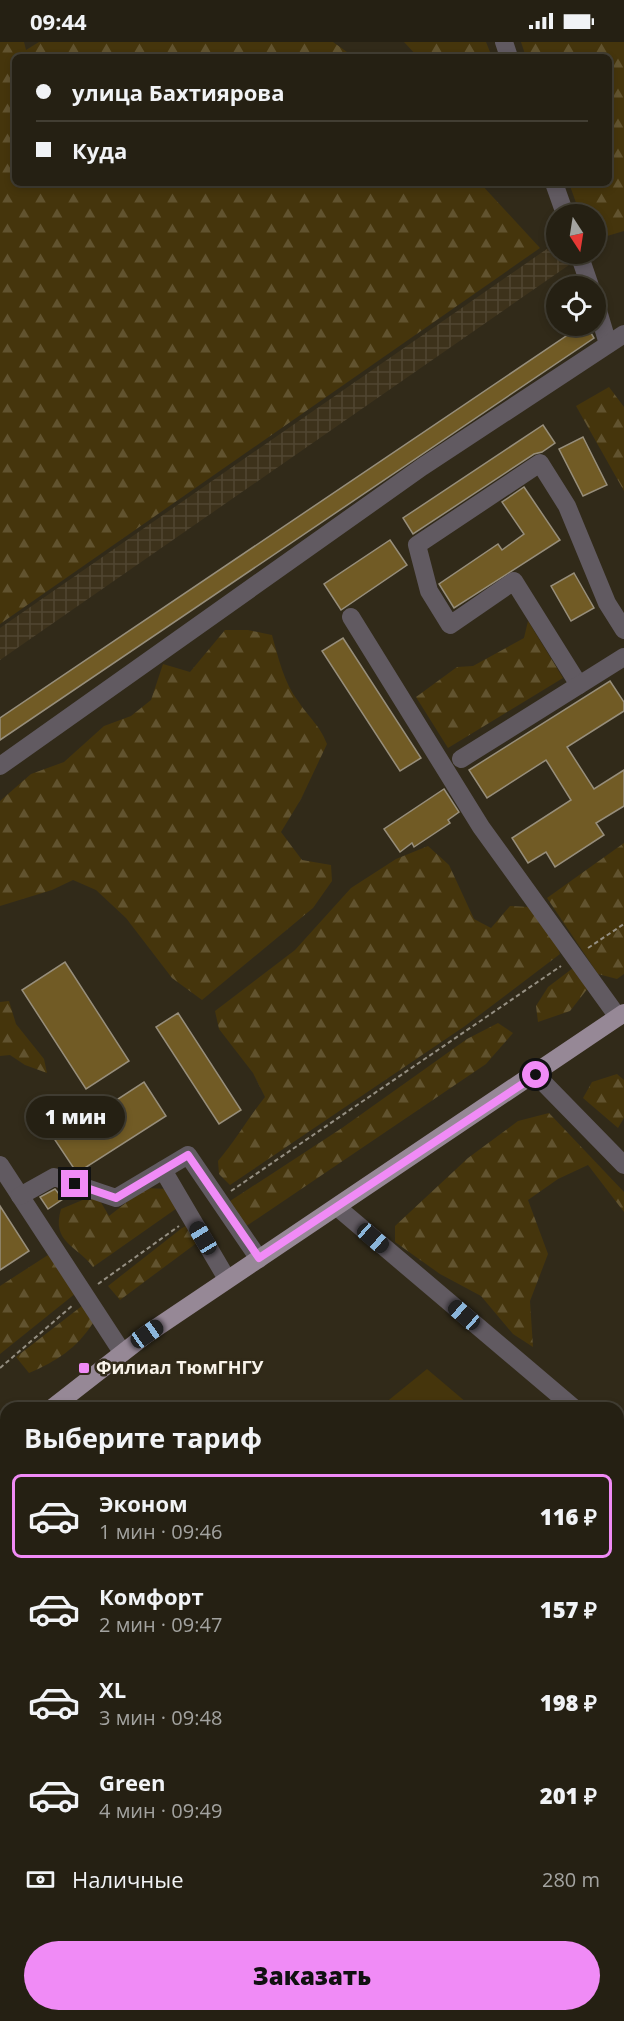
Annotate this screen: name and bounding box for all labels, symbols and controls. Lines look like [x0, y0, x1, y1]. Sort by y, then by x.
text: 09:44 [30, 6, 87, 36]
text: улица Бахтиярова [72, 77, 284, 107]
text: Куда [72, 135, 127, 165]
north arrow [546, 204, 606, 264]
map controls [546, 204, 606, 336]
button: locate [546, 276, 606, 336]
route start [522, 1061, 549, 1088]
callout: 1 мин [26, 1097, 124, 1139]
text: 1 мин [45, 1103, 106, 1130]
route end [61, 1170, 88, 1197]
car [186, 1218, 220, 1258]
car [354, 1219, 392, 1257]
car [445, 1296, 483, 1334]
car [127, 1316, 167, 1352]
place label: Филиал ТюмГНГУ [96, 1355, 264, 1379]
marker: Филиал ТюмГНГУ [77, 1361, 91, 1375]
text: Выберите тариф [24, 1419, 262, 1456]
text: Эконом [99, 1488, 188, 1518]
icon: car [27, 1489, 81, 1543]
text: 116 ₽ [540, 1501, 597, 1531]
text: 1 мин · 09:46 [99, 1518, 222, 1545]
text: Комфорт [99, 1581, 204, 1611]
icon: car [27, 1582, 81, 1636]
text: 157 ₽ [540, 1594, 597, 1624]
text: 2 мин · 09:47 [99, 1611, 222, 1638]
text: XL [99, 1674, 126, 1704]
icon: car [27, 1675, 81, 1729]
text: 198 ₽ [540, 1687, 597, 1717]
text: 3 мин · 09:48 [99, 1704, 222, 1731]
text: Green [99, 1767, 165, 1797]
icon: car [27, 1768, 81, 1822]
text: 201 ₽ [540, 1780, 597, 1810]
text: 4 мин · 09:49 [99, 1797, 222, 1824]
icon: cash [24, 1863, 57, 1896]
text: Наличные [72, 1864, 184, 1894]
text: 280 m [542, 1866, 600, 1893]
button: Заказать [24, 1941, 600, 2010]

